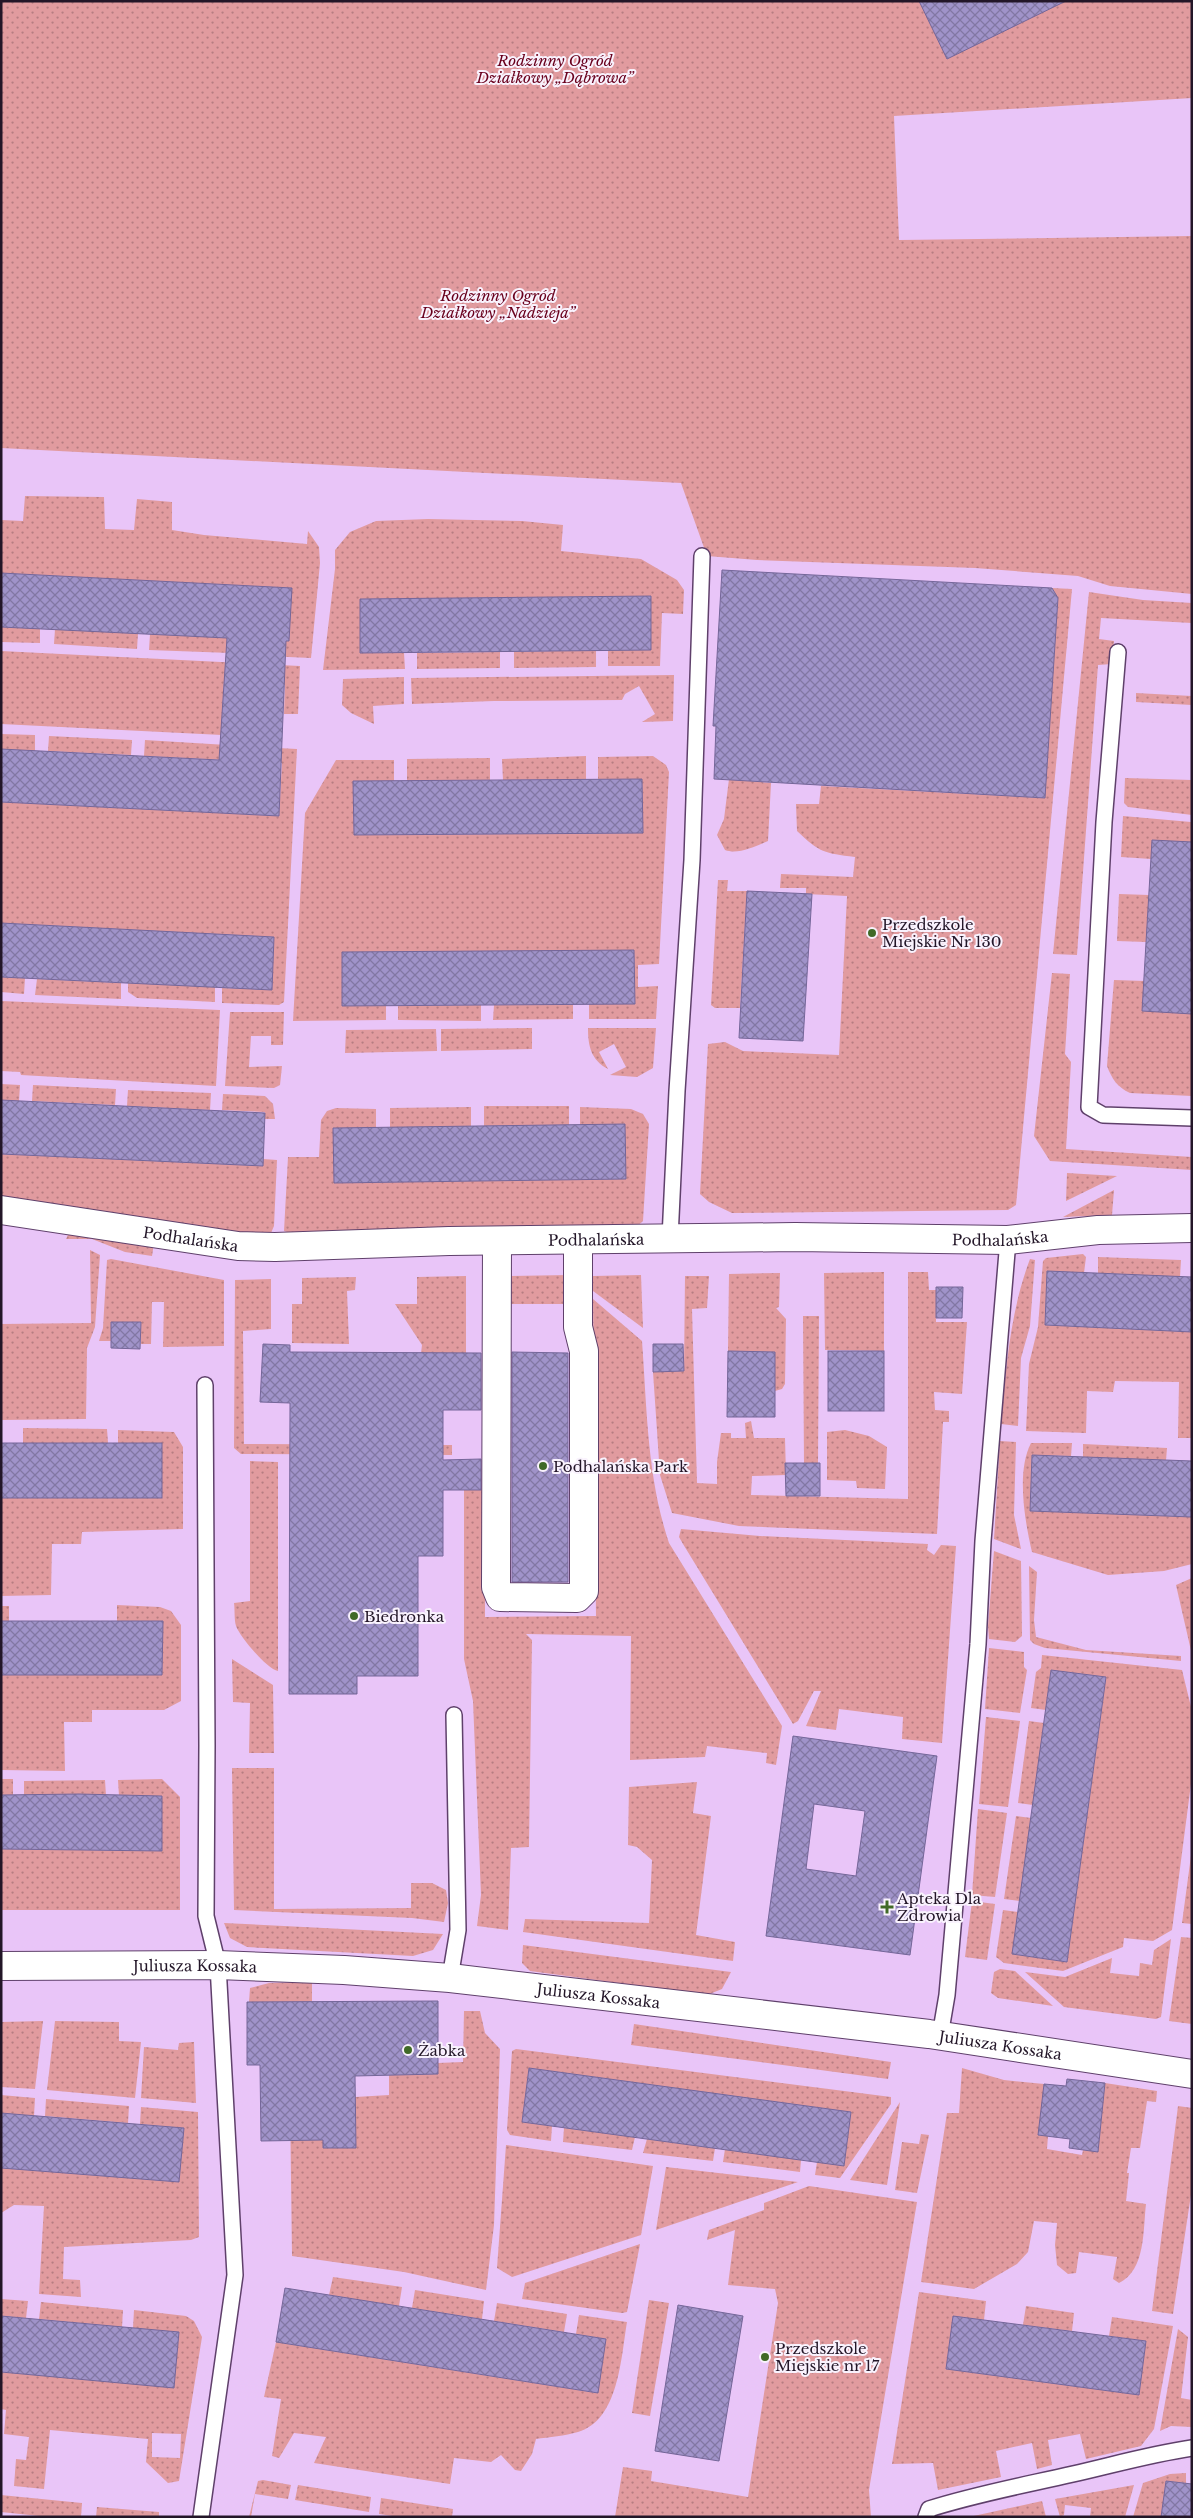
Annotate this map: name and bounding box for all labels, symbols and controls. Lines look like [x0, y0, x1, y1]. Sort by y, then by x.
park label: Rodzinny Ogród Działkowy „Dąbrowa” [476, 51, 635, 87]
park label: Rodzinny Ogród Działkowy „Nadzieja” [420, 286, 577, 322]
place label: Przedszkole Miejskie Nr 130 [882, 915, 1002, 951]
marker: Przedszkole Miejskie Nr 130 [866, 927, 878, 939]
street label: Podhalańska [142, 1222, 241, 1256]
street label: Podhalańska [952, 1226, 1050, 1250]
street label: Podhalańska [548, 1229, 645, 1249]
place label: Podhalańska Park [553, 1457, 689, 1476]
marker: Podhalańska Park [537, 1460, 549, 1472]
place label: Biedronka [364, 1607, 445, 1626]
marker: Biedronka [348, 1610, 360, 1622]
place label: Apteka Dla Zdrowia [896, 1889, 982, 1925]
marker: Apteka Dla Zdrowia [881, 1901, 893, 1913]
street label: Juliusza Kossaka [131, 1955, 258, 1976]
street label: Juliusza Kossaka [534, 1979, 662, 2012]
street label: Juliusza Kossaka [936, 2026, 1064, 2064]
place label: Żabka [418, 2041, 466, 2060]
marker: Żabka [402, 2044, 414, 2056]
place label: Przedszkole Miejskie nr 17 [775, 2339, 880, 2375]
marker: Przedszkole Miejskie nr 17 [759, 2351, 771, 2363]

